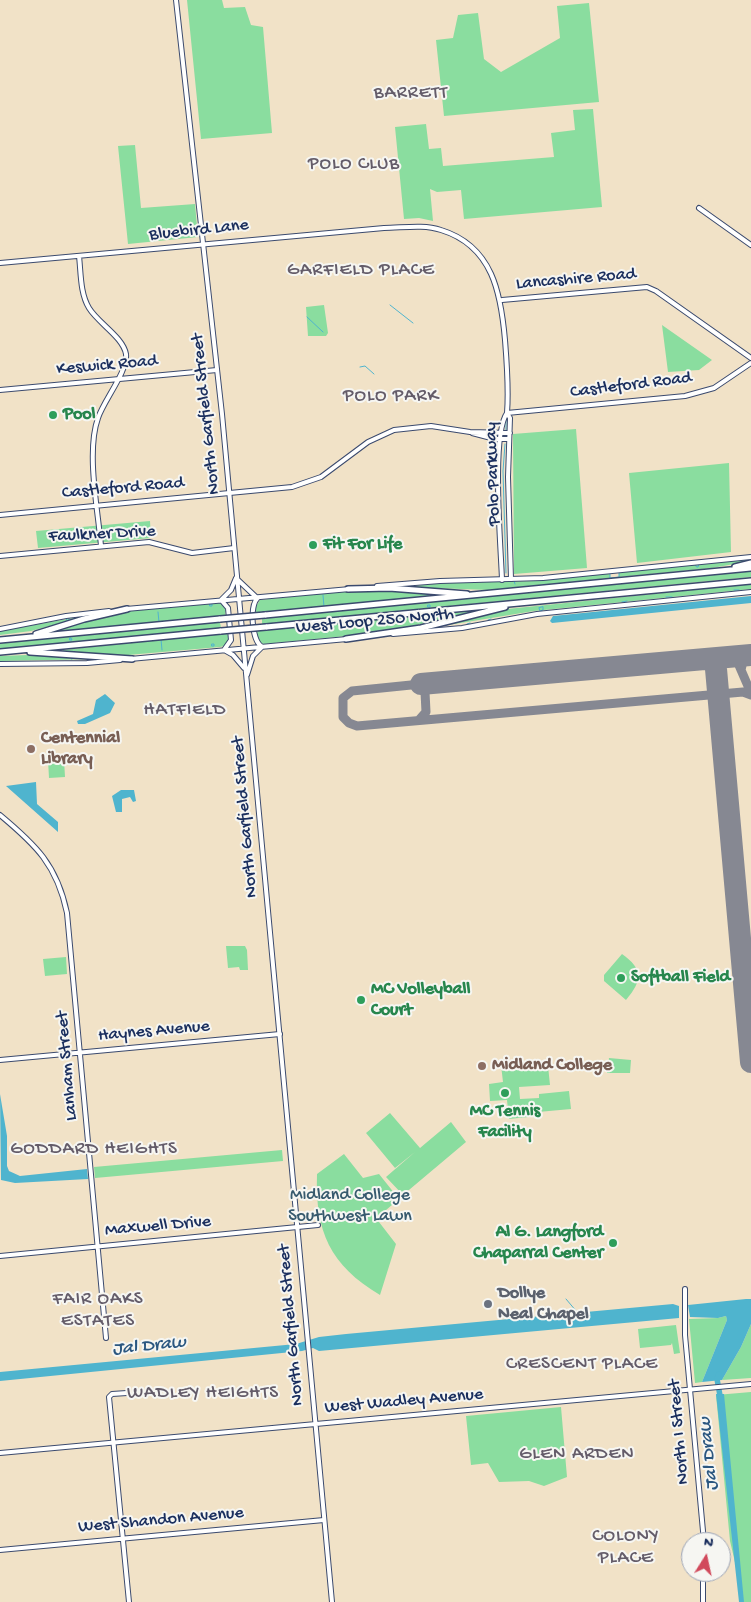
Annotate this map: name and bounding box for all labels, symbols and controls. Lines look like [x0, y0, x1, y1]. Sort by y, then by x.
district label: BARRETT [373, 83, 449, 105]
district label: POLO CLUB [307, 154, 401, 176]
street label: Bluebird Lane [148, 215, 250, 247]
district label: GARFIELD PLACE [285, 260, 437, 282]
street label: Lancashire Road [515, 264, 637, 296]
street label: North Garfield Street [188, 332, 226, 496]
street label: Keswick Road [56, 351, 158, 381]
street label: Castleford Road [569, 368, 693, 404]
district label: POLO PARK [342, 386, 440, 408]
place label: Pool [63, 404, 96, 426]
marker: Pool [47, 409, 59, 421]
street label: Polo Parkway [481, 422, 507, 526]
street label: Castleford Road [61, 473, 185, 505]
street label: Faulkner Drive [48, 521, 156, 549]
place label: Fit For Life [323, 534, 402, 556]
marker: Fit For Life [307, 539, 319, 551]
street label: West Loop 250 North [295, 604, 455, 640]
district label: HATFIELD [143, 700, 227, 722]
place label: Centennial Library [41, 728, 120, 771]
street label: North Garfield Street [228, 735, 264, 899]
marker: Centennial Library [25, 743, 37, 755]
place label: Softball Field [631, 967, 730, 989]
marker: Softball Field [615, 972, 627, 984]
place label: MC Volleyball Court [371, 979, 470, 1022]
marker: MC Volleyball Court [355, 994, 367, 1006]
street label: Lanham Street [52, 1010, 84, 1122]
street label: Haynes Avenue [97, 1016, 211, 1048]
place label: Midland College [492, 1055, 612, 1077]
marker: Midland College [476, 1060, 488, 1072]
marker: MC Tennis Facility [499, 1087, 511, 1099]
place label: MC Tennis Facility [470, 1101, 540, 1144]
district label: GODDARD HEIGHTS [8, 1139, 180, 1161]
park label: Midland College Southwest Lawn [288, 1185, 412, 1228]
street label: Maxwell Drive [104, 1212, 212, 1242]
place label: Al G. Langford Chaparral Center [473, 1222, 603, 1264]
marker: Al G. Langford Chaparral Center [607, 1237, 619, 1249]
street label: North Garfield Street [274, 1243, 310, 1407]
place label: Dollye Neal Chapel [498, 1283, 589, 1326]
district label: FAIR OAKS ESTATES [51, 1289, 145, 1333]
marker: Dollye Neal Chapel [482, 1298, 494, 1310]
water label: Jal Draw [111, 1332, 187, 1362]
district label: CRESCENT PLACE [504, 1354, 660, 1376]
street label: North I Street [665, 1379, 695, 1485]
district label: WADLEY HEIGHTS [125, 1383, 281, 1405]
street label: West Wadley Avenue [324, 1384, 484, 1420]
water label: Jal Draw [695, 1416, 725, 1492]
district label: GLEN ARDEN [518, 1444, 636, 1466]
street label: West Shandon Avenue [77, 1503, 245, 1539]
district label: COLONY PLACE [592, 1526, 660, 1570]
north arrow [681, 1532, 731, 1582]
text: N [703, 1534, 714, 1552]

